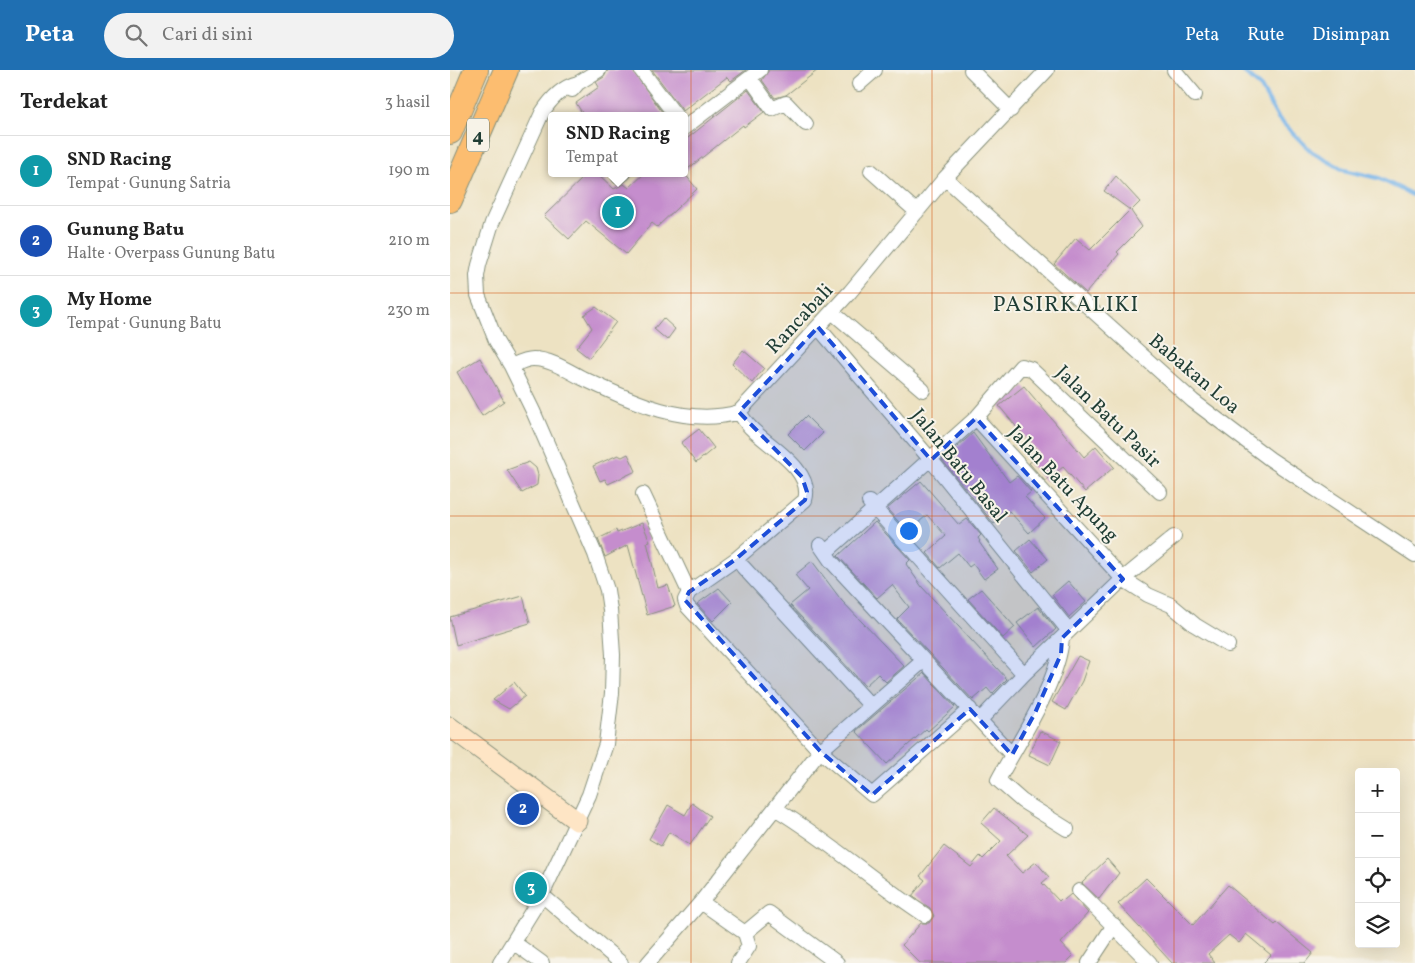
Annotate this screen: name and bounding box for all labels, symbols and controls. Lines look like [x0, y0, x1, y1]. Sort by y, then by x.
search box [104, 13, 454, 58]
text: Peta [25, 18, 74, 52]
icon: search [122, 21, 150, 49]
text: Cari di sini [162, 22, 253, 48]
text: Peta [1185, 23, 1219, 48]
text: Rute [1247, 23, 1284, 48]
text: Disimpan [1312, 23, 1390, 48]
text: Terdekat [20, 88, 108, 117]
text: 3 hasil [385, 92, 430, 114]
popup [548, 112, 688, 177]
road number: 4 [467, 118, 489, 152]
text: SND Racing [566, 121, 670, 147]
text: SND Racing [67, 147, 171, 173]
text: Tempat [566, 147, 618, 169]
text: 1 [33, 160, 39, 182]
text: 190 m [388, 160, 430, 182]
text: Tempat · Gunung Satria [67, 173, 231, 195]
pin: 1 [602, 193, 634, 231]
text: Gunung Batu [67, 217, 184, 243]
text: 2 [32, 230, 40, 252]
text: 210 m [388, 230, 430, 252]
text: Halte · Overpass Gunung Batu [67, 243, 275, 265]
street label: Rancabali [760, 278, 841, 361]
text: My Home [67, 287, 152, 313]
district label: PASIRKALIKI [993, 290, 1139, 321]
text: 3 [32, 300, 40, 322]
text: 230 m [387, 300, 430, 322]
text: Tempat · Gunung Batu [67, 313, 222, 335]
street label: Babakan Loa [1142, 328, 1246, 421]
street label: Jalan Batu Pasir [1048, 360, 1167, 475]
street label: Jalan Batu Basal [904, 403, 1013, 529]
street label: Jalan Batu Apung [1001, 420, 1124, 549]
your location [896, 518, 922, 544]
map controls [1355, 768, 1400, 948]
button: + [1355, 768, 1400, 813]
pin: 2 [507, 790, 539, 828]
button: − [1355, 813, 1400, 858]
button: locate [1355, 858, 1400, 903]
pin: 3 [515, 869, 547, 907]
button: layers [1355, 903, 1400, 948]

